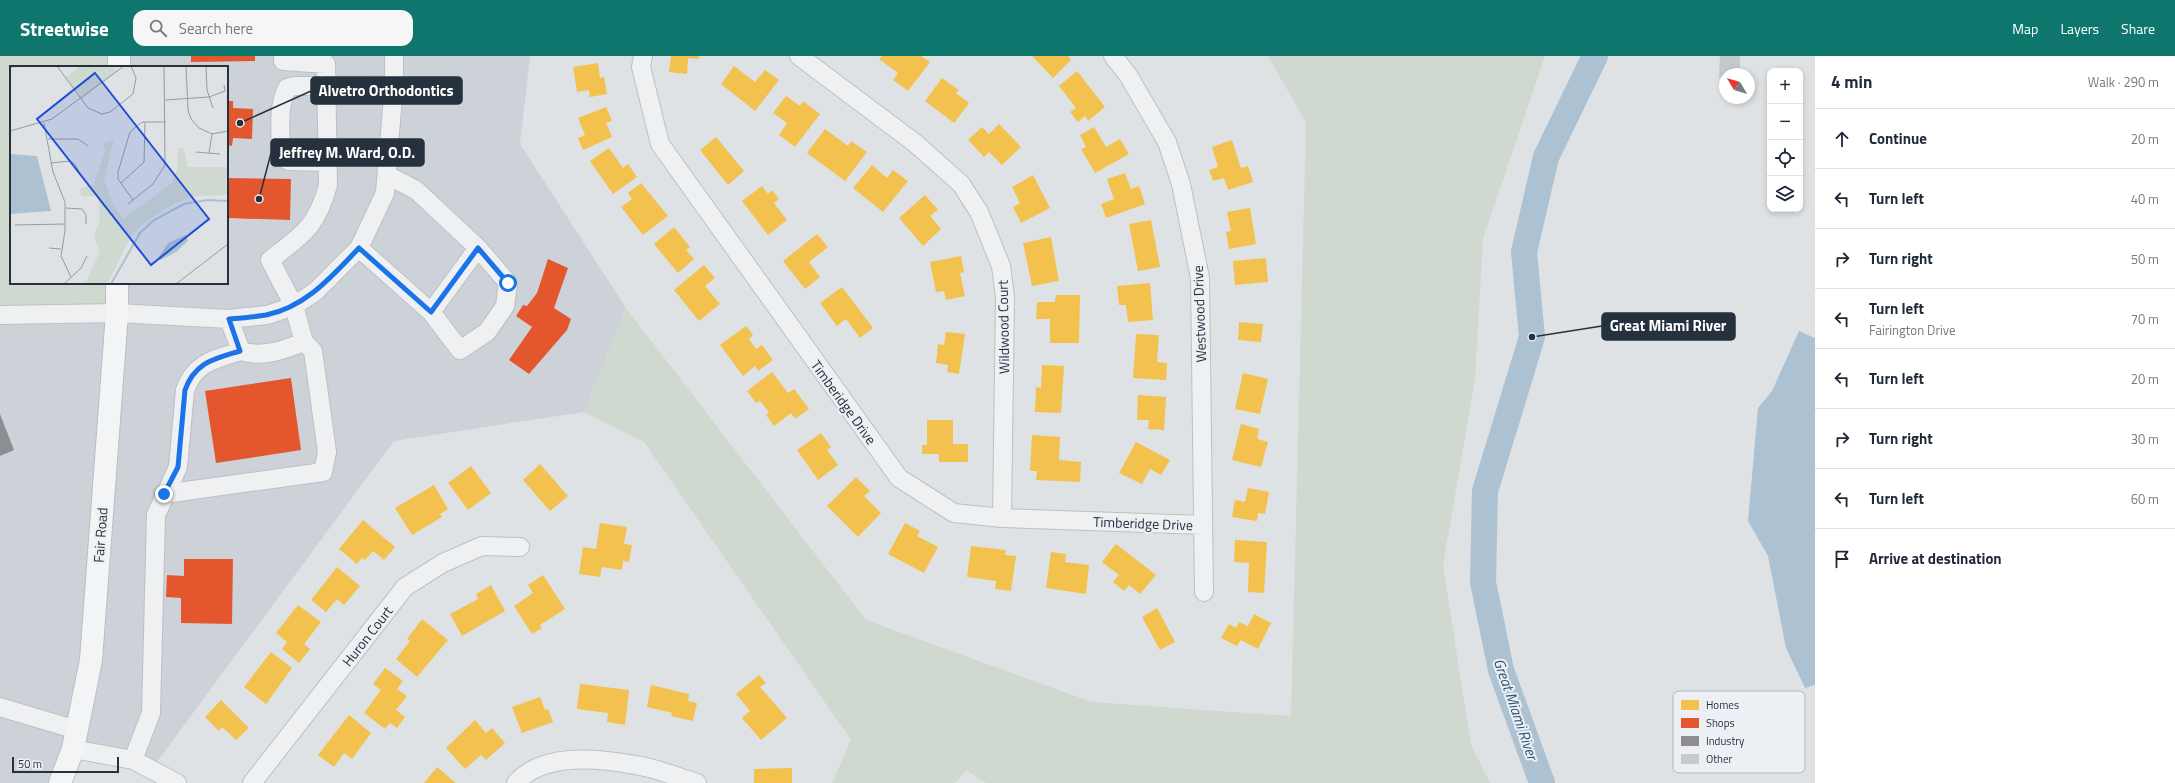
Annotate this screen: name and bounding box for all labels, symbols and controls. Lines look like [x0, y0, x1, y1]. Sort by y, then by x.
search box [133, 10, 413, 46]
text: Streetwise [20, 14, 109, 43]
icon: search [147, 17, 169, 39]
text: Search here [179, 17, 253, 40]
text: Map [2012, 18, 2038, 39]
text: Layers [2060, 18, 2099, 39]
text: Share [2121, 18, 2155, 39]
inset map [10, 66, 228, 284]
north arrow [1719, 68, 1755, 104]
map controls [1767, 68, 1803, 212]
button: + [1767, 68, 1803, 104]
text: 4 min [1831, 69, 1872, 95]
text: Walk · 290 m [2088, 72, 2159, 92]
callout: Alvetro Orthodontics [311, 77, 462, 104]
text: Alvetro Orthodontics [318, 79, 454, 102]
button: − [1767, 104, 1803, 140]
text: Continue [1869, 127, 1927, 150]
icon: ahead [1831, 128, 1853, 150]
text: 20 m [2131, 129, 2159, 149]
callout: Jeffrey M. Ward, O.D. [271, 139, 424, 166]
button: locate [1767, 140, 1803, 176]
text: Jeffrey M. Ward, O.D. [279, 141, 415, 164]
button: layers [1767, 176, 1803, 212]
text: Turn left [1869, 187, 1924, 210]
icon: left [1831, 188, 1853, 210]
text: 40 m [2131, 189, 2159, 209]
text: Turn right [1869, 247, 1933, 270]
icon: right [1831, 248, 1853, 270]
text: 50 m [2131, 249, 2159, 269]
street label: Westwood Drive [1187, 265, 1211, 363]
route start [499, 274, 517, 292]
street label: Wildwood Court [992, 280, 1014, 374]
text: Turn left [1869, 297, 1924, 320]
icon: left [1831, 308, 1853, 330]
text: 70 m [2131, 309, 2159, 329]
callout: Great Miami River [1602, 313, 1735, 340]
text: Great Miami River [1610, 314, 1727, 337]
text: Fairington Drive [1869, 320, 1955, 340]
street label: Timberidge Drive [806, 355, 882, 449]
text: Turn left [1869, 367, 1924, 390]
icon: left [1831, 368, 1853, 390]
text: 20 m [2131, 369, 2159, 389]
text: Turn right [1869, 427, 1933, 450]
icon: right [1831, 428, 1853, 450]
text: 30 m [2131, 429, 2159, 449]
route end [155, 485, 173, 503]
text: Turn left [1869, 487, 1924, 510]
icon: left [1831, 488, 1853, 510]
text: 60 m [2131, 489, 2159, 509]
street label: Fair Road [88, 507, 112, 563]
street label: Timberidge Drive [1093, 511, 1193, 535]
text: Arrive at destination [1869, 547, 2002, 570]
icon: arrive [1831, 548, 1853, 570]
street label: Huron Court [337, 601, 397, 671]
water label: Great Miami River [1488, 655, 1545, 765]
legend [1673, 691, 1805, 773]
text: Homes [1706, 697, 1739, 713]
text: Shops [1706, 715, 1735, 731]
text: Industry [1706, 733, 1745, 749]
text: Other [1706, 751, 1733, 767]
scale bar [12, 755, 119, 774]
text: 50 m [18, 756, 42, 772]

